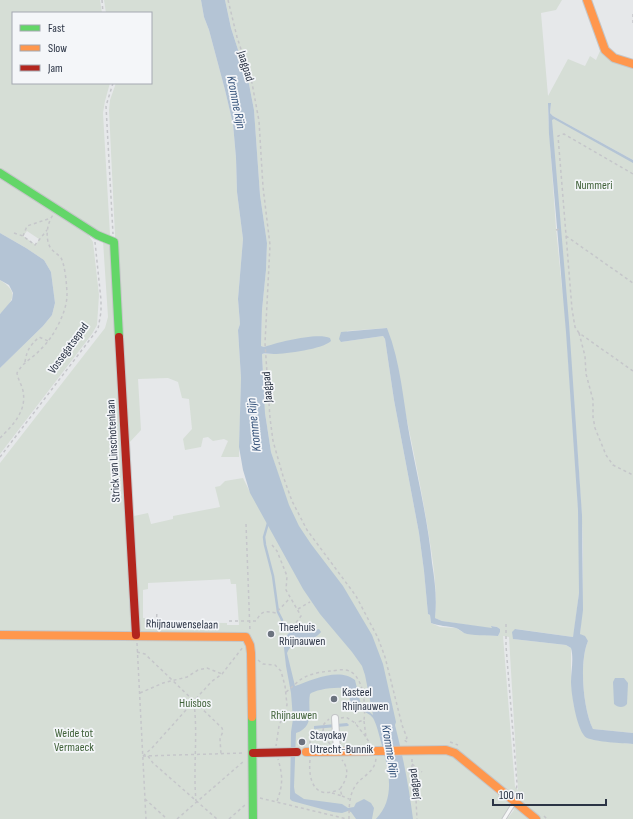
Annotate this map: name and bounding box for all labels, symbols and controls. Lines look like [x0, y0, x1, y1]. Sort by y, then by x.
legend [12, 12, 152, 84]
text: Fast [48, 21, 65, 36]
text: Slow [48, 41, 67, 56]
street label: Jaagpad [234, 48, 257, 83]
text: Jam [47, 61, 63, 76]
water label: Kromme Rijn [223, 74, 249, 131]
park label: Nummeri [575, 178, 613, 193]
street label: Vossegatsepad [45, 320, 92, 377]
street label: Jaagpad [259, 371, 276, 404]
water label: Kromme Rijn [243, 397, 265, 453]
street label: Strick van Linschotenlaan [103, 399, 124, 503]
street label: Rhijnauwenselaan [146, 616, 218, 633]
place label: Theehuis Rhijnauwen [279, 620, 325, 649]
marker: Theehuis Rhijnauwen [266, 629, 276, 639]
place label: Kasteel Rhijnauwen [342, 685, 388, 714]
marker: Kasteel Rhijnauwen [329, 694, 339, 704]
park label: Huisbos [179, 696, 211, 711]
park label: Rhijnauwen [271, 708, 317, 723]
water label: Kromme Rijn [378, 723, 402, 780]
park label: Weide tot Vermaeck [54, 726, 94, 755]
place label: Stayokay Utrecht-Bunnik [310, 728, 374, 757]
marker: Stayokay Utrecht-Bunnik [297, 737, 307, 747]
street label: Jaagpad [405, 768, 424, 801]
scale bar [493, 781, 606, 807]
text: 100 m [499, 788, 524, 803]

